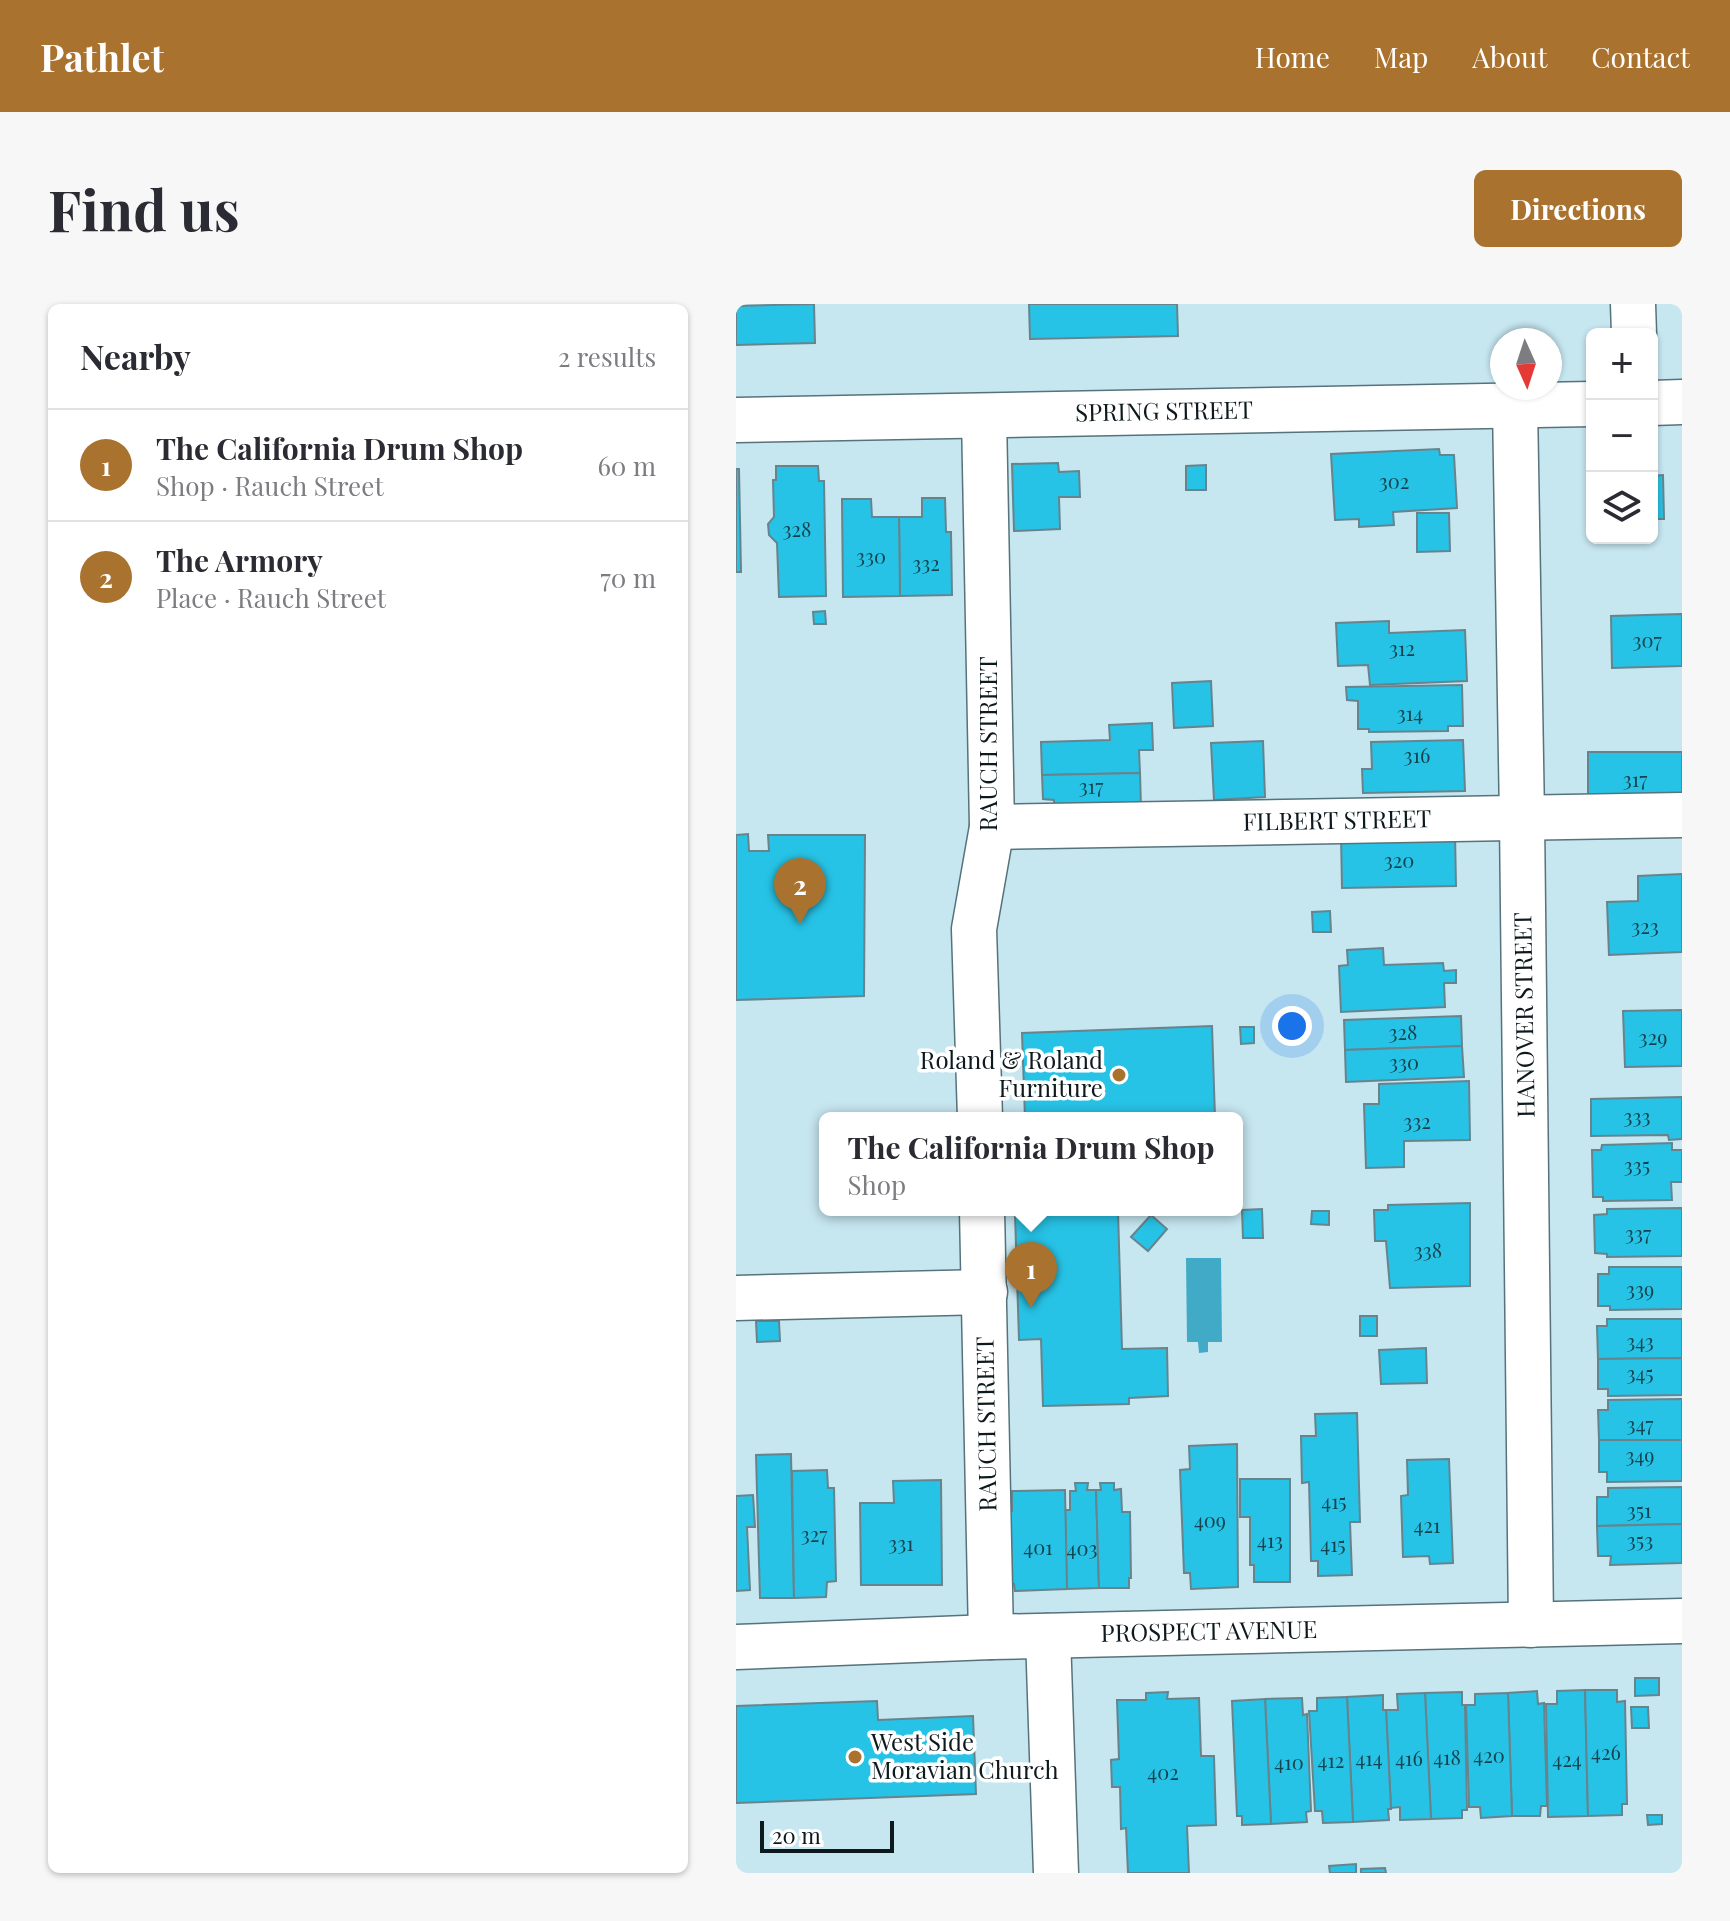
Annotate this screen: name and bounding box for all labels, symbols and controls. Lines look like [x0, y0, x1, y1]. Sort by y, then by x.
text: Pathlet [40, 31, 164, 82]
text: Home [1255, 38, 1330, 75]
text: Map [1374, 38, 1428, 75]
text: About [1472, 38, 1547, 75]
text: Contact [1591, 38, 1690, 75]
button: Directions [1474, 170, 1682, 247]
text: Find us [48, 171, 240, 246]
north arrow [1490, 328, 1562, 400]
map controls [1586, 328, 1658, 544]
button: + [1586, 328, 1658, 400]
text: Nearby [80, 333, 191, 379]
text: 2 results [558, 339, 656, 374]
street label: SPRING STREET [1075, 392, 1253, 428]
button: − [1586, 400, 1658, 472]
text: The California Drum Shop [156, 428, 523, 468]
text: 1 [101, 448, 111, 483]
text: 60 m [597, 448, 656, 483]
house number: 302 [1379, 467, 1409, 494]
text: Shop · Rauch Street [156, 468, 384, 503]
button: layers [1586, 472, 1658, 544]
house number: 328 [783, 515, 812, 542]
text: The Armory [156, 540, 323, 580]
house number: 330 [856, 542, 886, 569]
house number: 332 [912, 549, 940, 576]
text: 2 [99, 560, 113, 595]
text: 70 m [600, 560, 656, 595]
text: Place · Rauch Street [156, 580, 386, 615]
house number: 307 [1632, 626, 1662, 653]
house number: 312 [1389, 634, 1415, 661]
street label: RAUCH STREET [971, 656, 1003, 832]
house number: 314 [1397, 699, 1423, 726]
house number: 316 [1404, 741, 1430, 768]
house number: 317 [1623, 765, 1647, 792]
house number: 317 [1079, 772, 1103, 799]
street label: FILBERT STREET [1242, 801, 1432, 837]
house number: 320 [1384, 846, 1414, 873]
pin: 2 [774, 858, 826, 924]
street label: HANOVER STREET [1505, 912, 1541, 1118]
house number: 323 [1631, 912, 1659, 939]
your location [1272, 1006, 1312, 1046]
house number: 328 [1389, 1018, 1418, 1045]
house number: 329 [1639, 1023, 1667, 1050]
place label: Roland & Roland Furniture [920, 1043, 1103, 1103]
house number: 330 [1389, 1048, 1419, 1075]
marker: Roland & Roland Furniture [1110, 1066, 1128, 1084]
house number: 333 [1623, 1102, 1651, 1129]
house number: 332 [1403, 1107, 1431, 1134]
popup [819, 1112, 1243, 1216]
text: The California Drum Shop [847, 1127, 1215, 1167]
house number: 335 [1624, 1151, 1650, 1178]
text: Shop [847, 1167, 906, 1202]
house number: 337 [1625, 1219, 1651, 1246]
house number: 338 [1414, 1236, 1442, 1263]
pin: 1 [1005, 1242, 1057, 1308]
house number: 339 [1626, 1275, 1654, 1302]
house number: 343 [1626, 1327, 1654, 1354]
street label: RAUCH STREET [967, 1336, 1003, 1512]
house number: 345 [1626, 1359, 1654, 1386]
house number: 347 [1627, 1410, 1653, 1437]
house number: 349 [1625, 1441, 1655, 1468]
house number: 415 [1321, 1487, 1347, 1514]
house number: 351 [1627, 1496, 1651, 1523]
house number: 409 [1194, 1506, 1226, 1533]
house number: 421 [1414, 1511, 1440, 1538]
house number: 327 [801, 1520, 827, 1547]
house number: 413 [1257, 1526, 1283, 1553]
house number: 353 [1627, 1526, 1653, 1553]
house number: 331 [888, 1529, 914, 1556]
house number: 415 [1320, 1530, 1346, 1557]
house number: 401 [1023, 1533, 1053, 1560]
house number: 403 [1067, 1534, 1097, 1561]
street label: PROSPECT AVENUE [1100, 1612, 1318, 1648]
place label: West Side Moravian Church [870, 1725, 1059, 1785]
house number: 426 [1591, 1738, 1621, 1765]
house number: 420 [1473, 1741, 1505, 1768]
house number: 418 [1433, 1743, 1461, 1770]
house number: 414 [1355, 1744, 1383, 1771]
house number: 416 [1395, 1744, 1423, 1771]
house number: 424 [1552, 1745, 1582, 1772]
house number: 412 [1318, 1746, 1344, 1773]
marker: West Side Moravian Church [846, 1748, 864, 1766]
house number: 410 [1274, 1748, 1304, 1775]
house number: 402 [1147, 1758, 1179, 1785]
scale bar [760, 1817, 894, 1853]
text: 20 m [772, 1820, 821, 1850]

